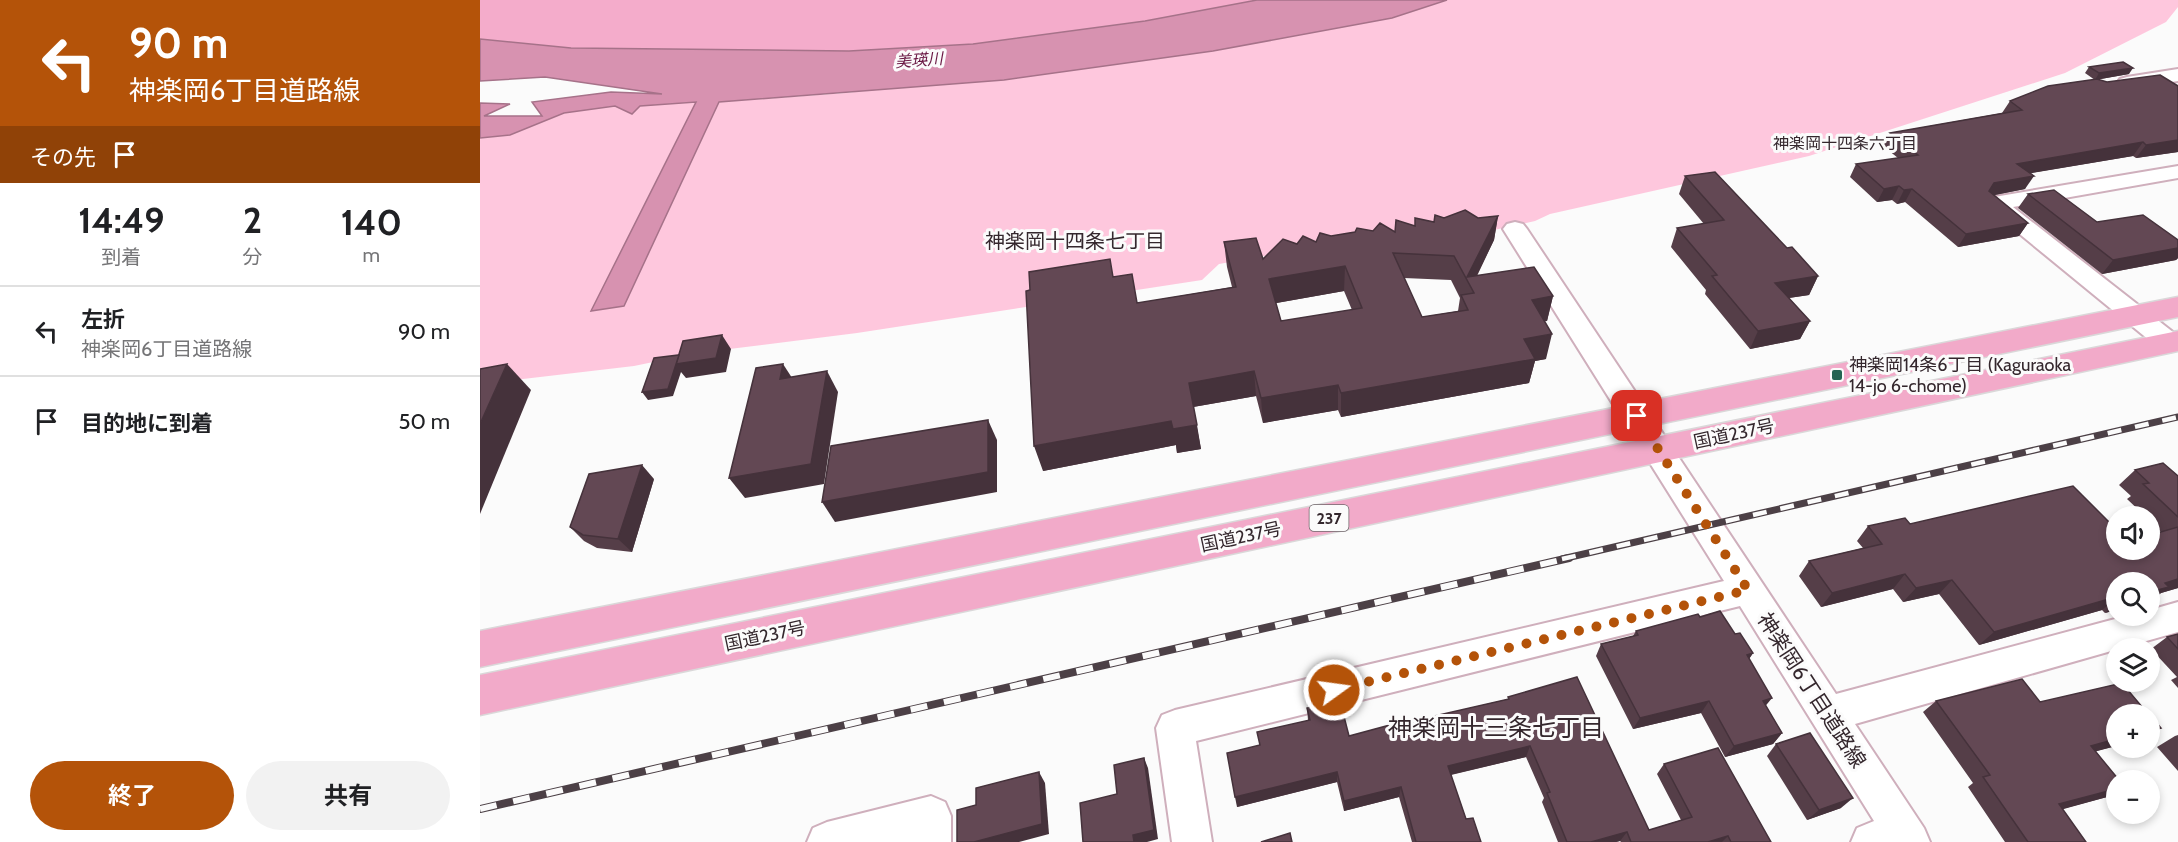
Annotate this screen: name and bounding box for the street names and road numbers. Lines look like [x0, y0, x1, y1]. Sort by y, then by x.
street label: 国道237号 [1691, 415, 1777, 453]
road number: 237 [1310, 505, 1348, 531]
street label: 国道237号 [1198, 518, 1284, 556]
street label: 神楽岡6丁目道路線 [1753, 608, 1871, 772]
street label: 国道237号 [722, 617, 808, 655]

